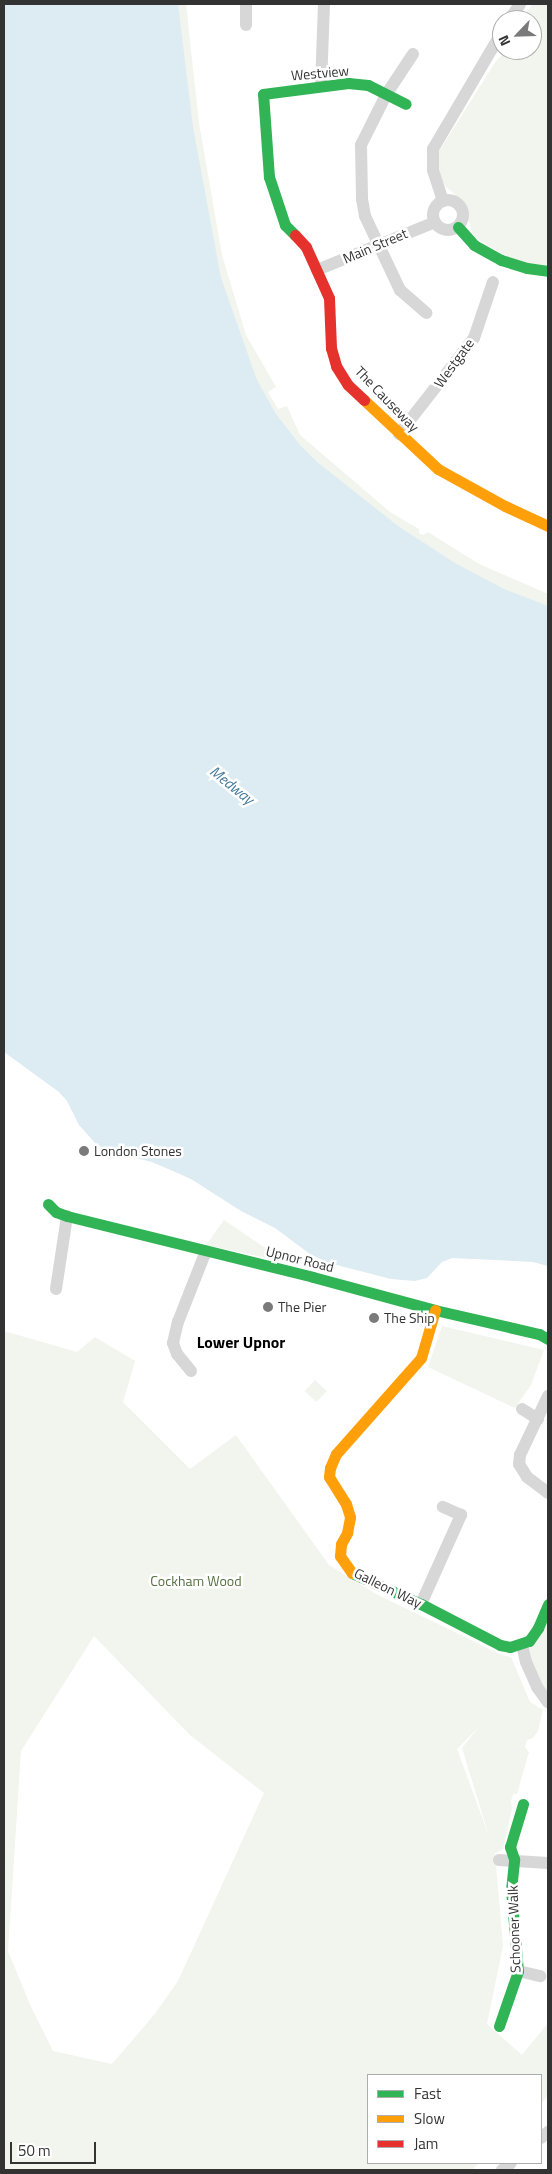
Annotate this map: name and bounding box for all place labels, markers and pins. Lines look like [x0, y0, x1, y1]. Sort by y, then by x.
place label: London Stones [94, 1143, 182, 1159]
marker: London Stones [78, 1145, 90, 1157]
place label: The Pier [278, 1299, 326, 1315]
marker: The Pier [262, 1301, 274, 1313]
place label: The Ship [384, 1310, 435, 1326]
marker: The Ship [368, 1312, 380, 1324]

